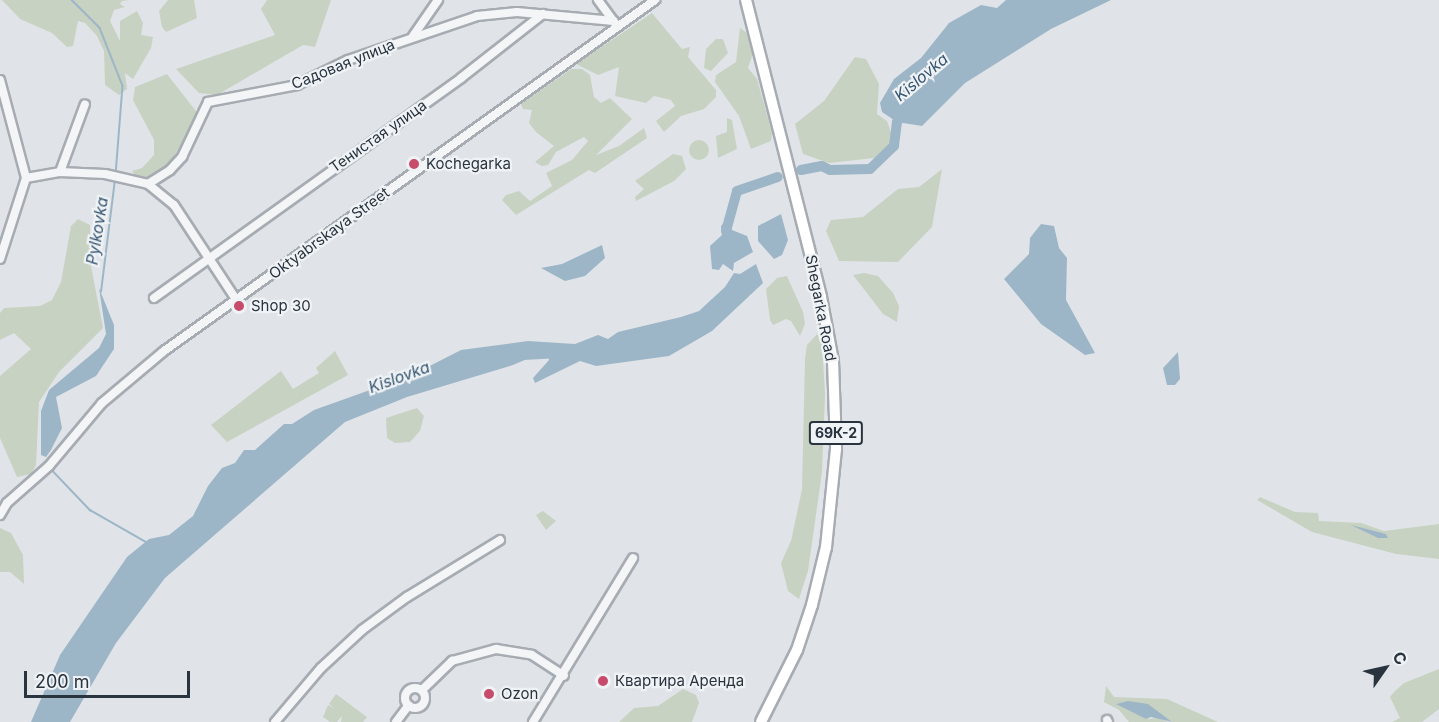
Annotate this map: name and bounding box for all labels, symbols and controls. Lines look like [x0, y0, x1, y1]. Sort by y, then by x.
street label: Садовая улица [289, 35, 397, 93]
water label: Kislovka [890, 49, 952, 105]
street label: Тенистая улица [326, 96, 430, 176]
place label: Kochegarka [426, 155, 511, 173]
marker: Kochegarka [407, 157, 421, 171]
street label: Oktyabrskaya Street [265, 183, 393, 283]
water label: Pylkovka [82, 196, 112, 266]
street label: Shegarka Road [802, 253, 840, 363]
place label: Shop 30 [251, 297, 311, 315]
marker: Shop 30 [232, 299, 246, 313]
water label: Kislovka [366, 357, 432, 397]
road number: 69К-2 [808, 422, 864, 444]
north arrow [1355, 638, 1415, 698]
text: С [1388, 647, 1412, 668]
scale bar [27, 659, 194, 697]
text: 200 m [35, 671, 90, 692]
place label: Квартира Аренда [615, 672, 744, 690]
marker: Квартира Аренда [596, 674, 610, 688]
place label: Ozon [501, 685, 538, 703]
marker: Ozon [482, 687, 496, 701]

